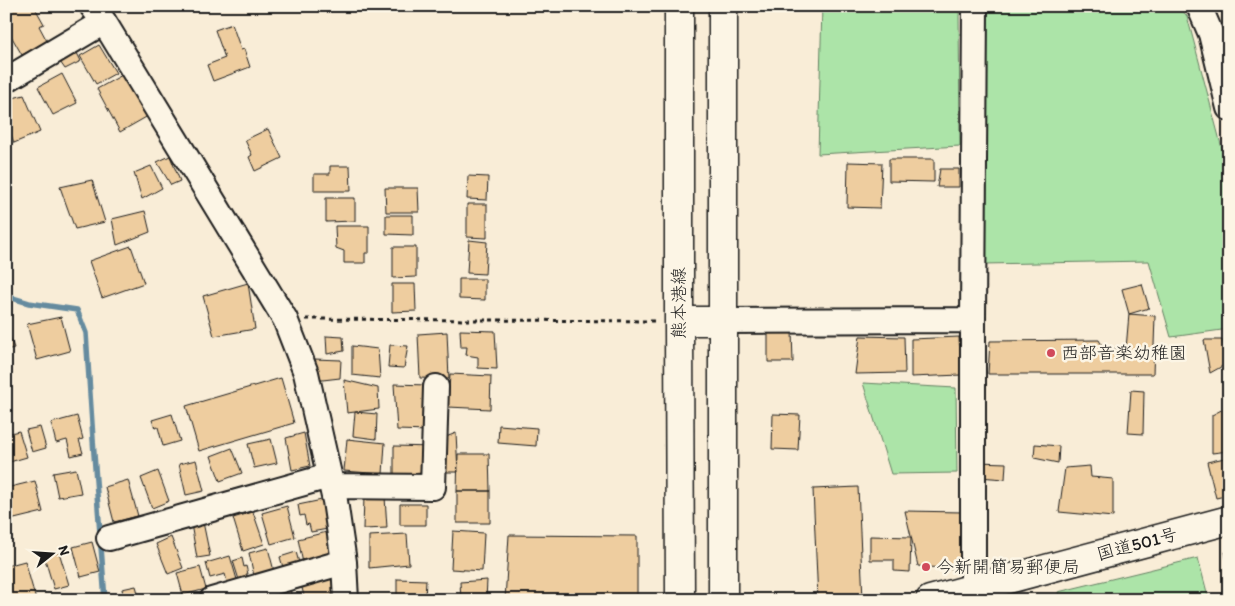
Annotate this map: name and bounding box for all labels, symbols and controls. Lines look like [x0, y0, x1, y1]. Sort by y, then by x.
street label: 熊本港線 [668, 267, 690, 339]
place label: 西部音楽幼稚園 [1061, 342, 1187, 364]
marker: 西部音楽幼稚園 [1045, 347, 1057, 359]
street label: 国道501号 [1094, 523, 1180, 565]
north arrow [28, 528, 78, 578]
text: N [54, 543, 73, 557]
place label: 今新開簡易郵便局 [936, 556, 1080, 578]
marker: 今新開簡易郵便局 [920, 561, 932, 573]

